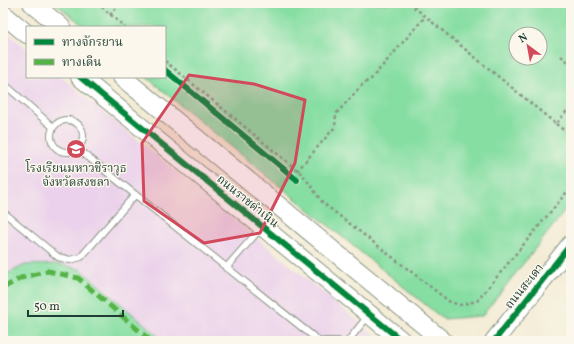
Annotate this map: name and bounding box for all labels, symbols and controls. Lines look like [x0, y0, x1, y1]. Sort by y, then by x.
legend [26, 26, 166, 78]
north arrow [508, 26, 548, 66]
text: N [516, 30, 531, 47]
text: ทางจักรยาน [62, 35, 123, 51]
text: ทางเดิน [62, 55, 101, 71]
school or university icon: โรงเรียนมหาวชิราวุธ จังหวัดสงขลา [65, 138, 87, 160]
place label: โรงเรียนมหาวชิราวุธ จังหวัดสงขลา [24, 159, 127, 191]
street label: ถนนราชดำเนิน [213, 172, 282, 232]
street label: ถนนสะเดา [502, 261, 548, 313]
scale bar [28, 292, 123, 318]
text: 50 m [34, 299, 60, 315]

